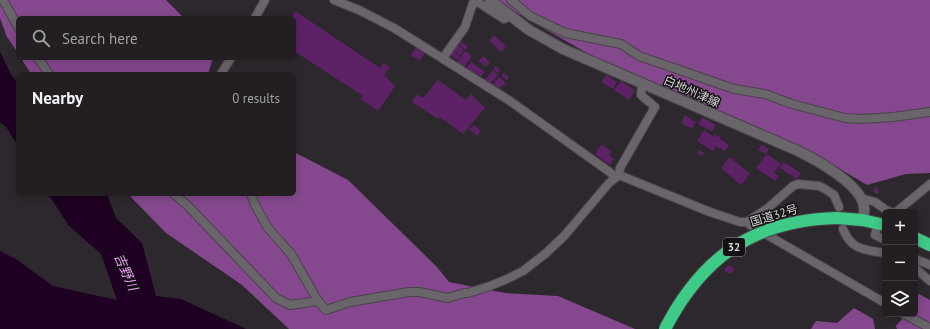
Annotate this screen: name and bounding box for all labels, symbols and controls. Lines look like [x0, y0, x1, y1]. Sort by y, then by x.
search box [16, 16, 296, 60]
icon: search [30, 27, 52, 49]
text: Search here [62, 29, 138, 48]
street label: 白地州津線 [662, 72, 722, 110]
text: Nearby [32, 87, 83, 109]
text: 0 results [232, 90, 280, 107]
street label: 国道32号 [748, 201, 800, 229]
map controls [882, 209, 918, 317]
button: + [882, 209, 918, 245]
road number: 32 [723, 238, 745, 256]
button: − [882, 245, 918, 281]
water label: 吉野川 [110, 251, 143, 295]
button: layers [882, 281, 918, 317]

